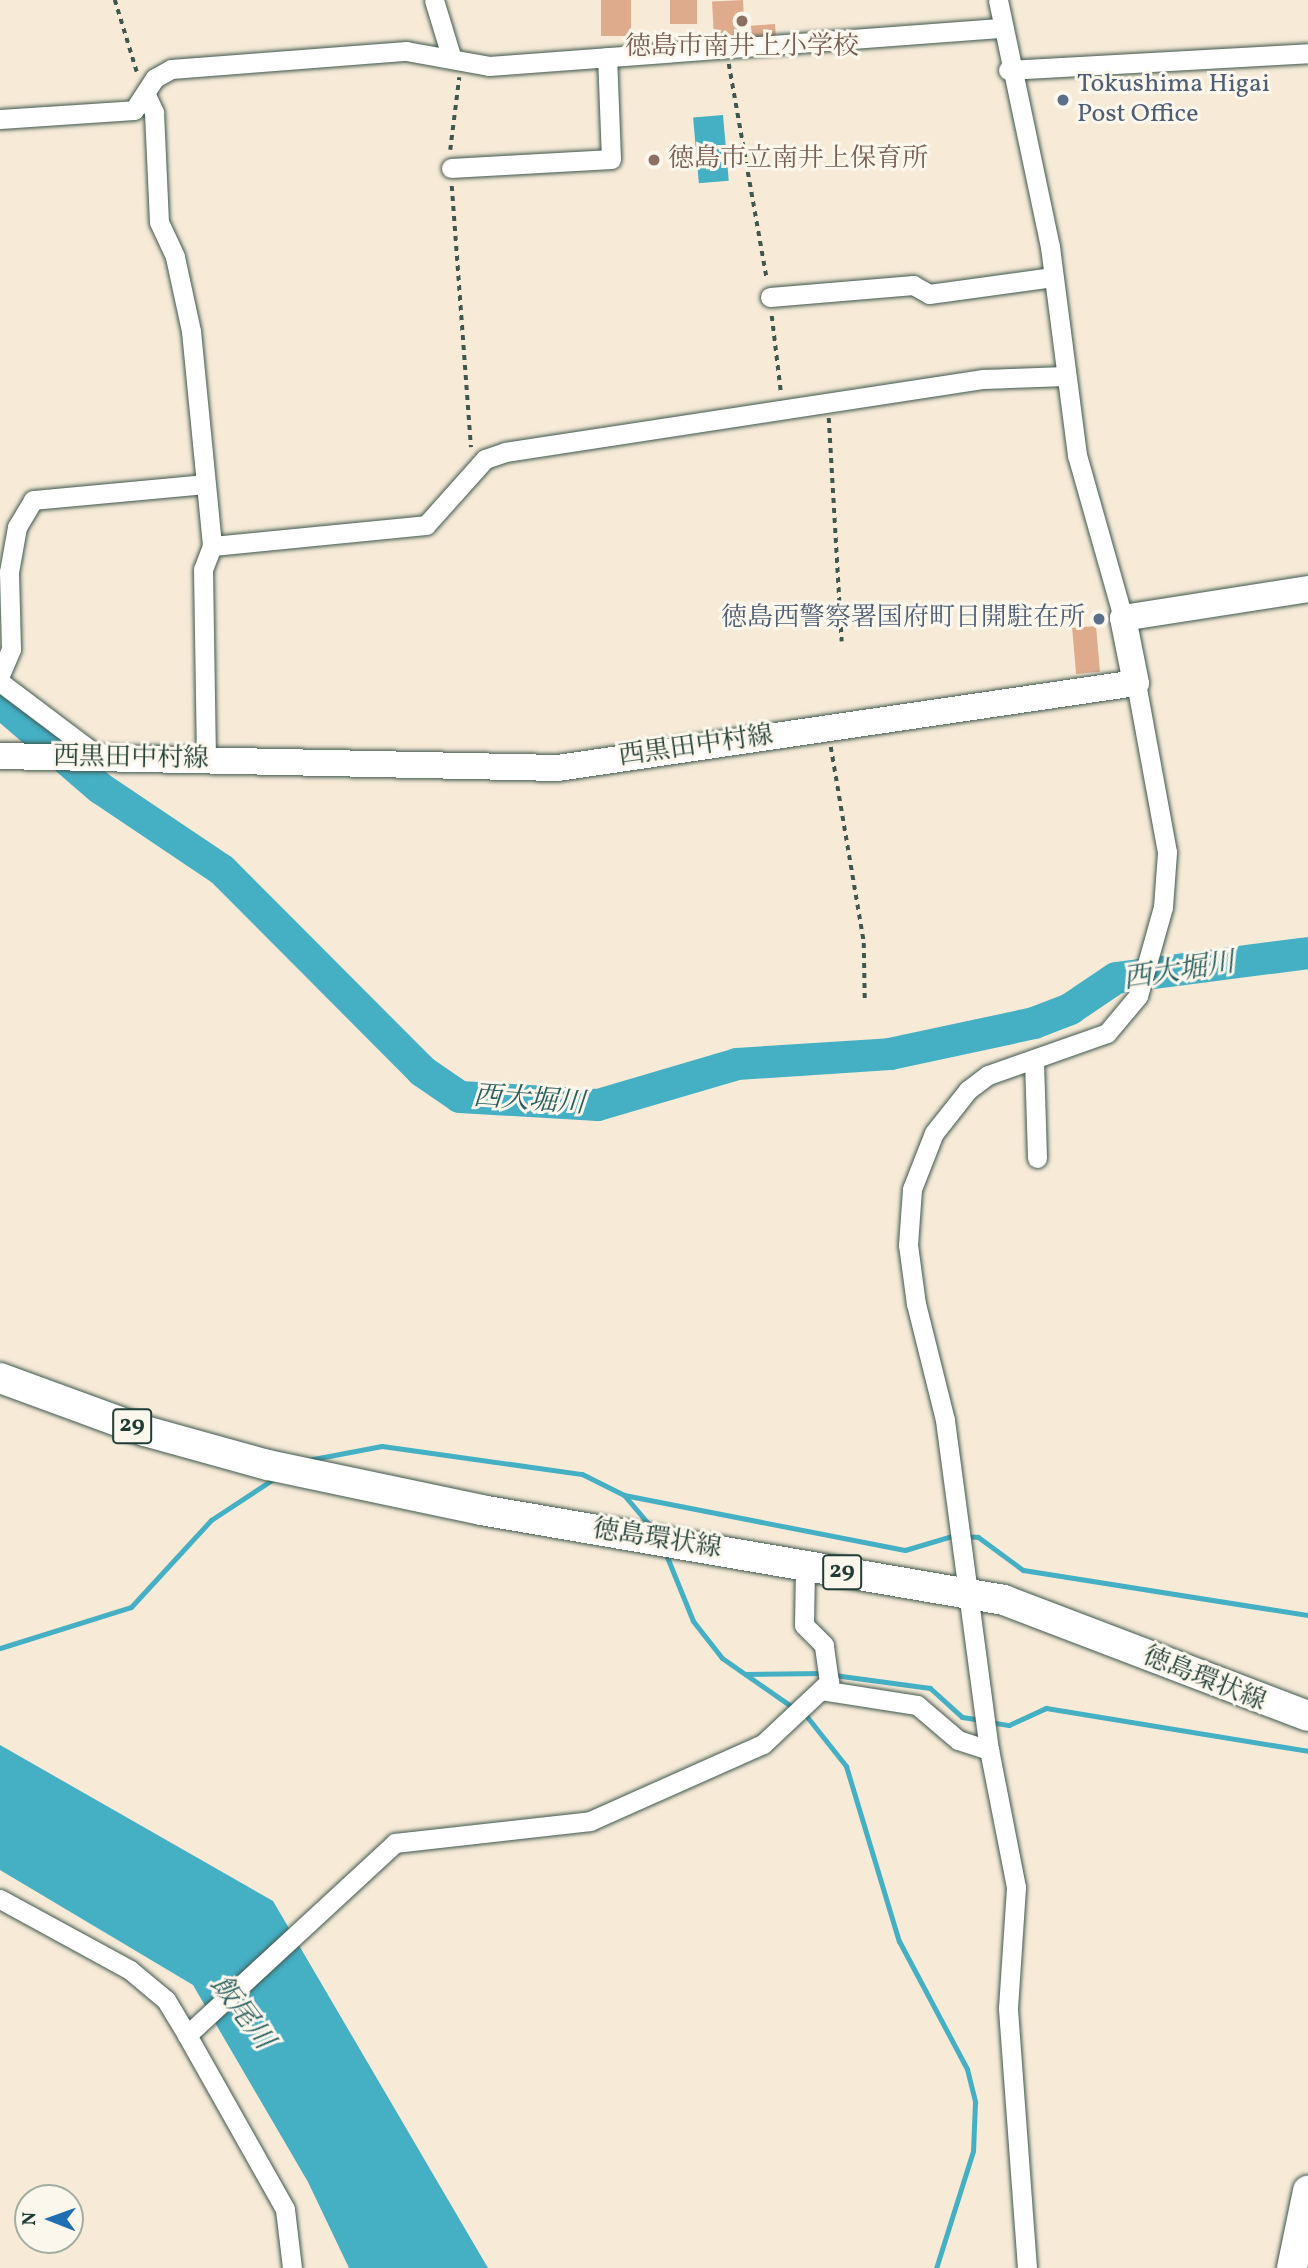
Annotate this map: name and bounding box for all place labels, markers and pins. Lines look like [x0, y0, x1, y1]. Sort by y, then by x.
marker: 徳島市南井上小学校 [734, 13, 750, 29]
place label: 徳島市南井上小学校 [625, 32, 859, 64]
place label: Tokushima Higai Post Office [1077, 69, 1270, 130]
marker: Tokushima Higai Post Office [1055, 92, 1071, 108]
place label: 徳島市立南井上保育所 [668, 144, 928, 176]
marker: 徳島市立南井上保育所 [646, 152, 662, 168]
place label: 徳島西警察署国府町日開駐在所 [721, 603, 1085, 635]
marker: 徳島西警察署国府町日開駐在所 [1091, 611, 1107, 627]

